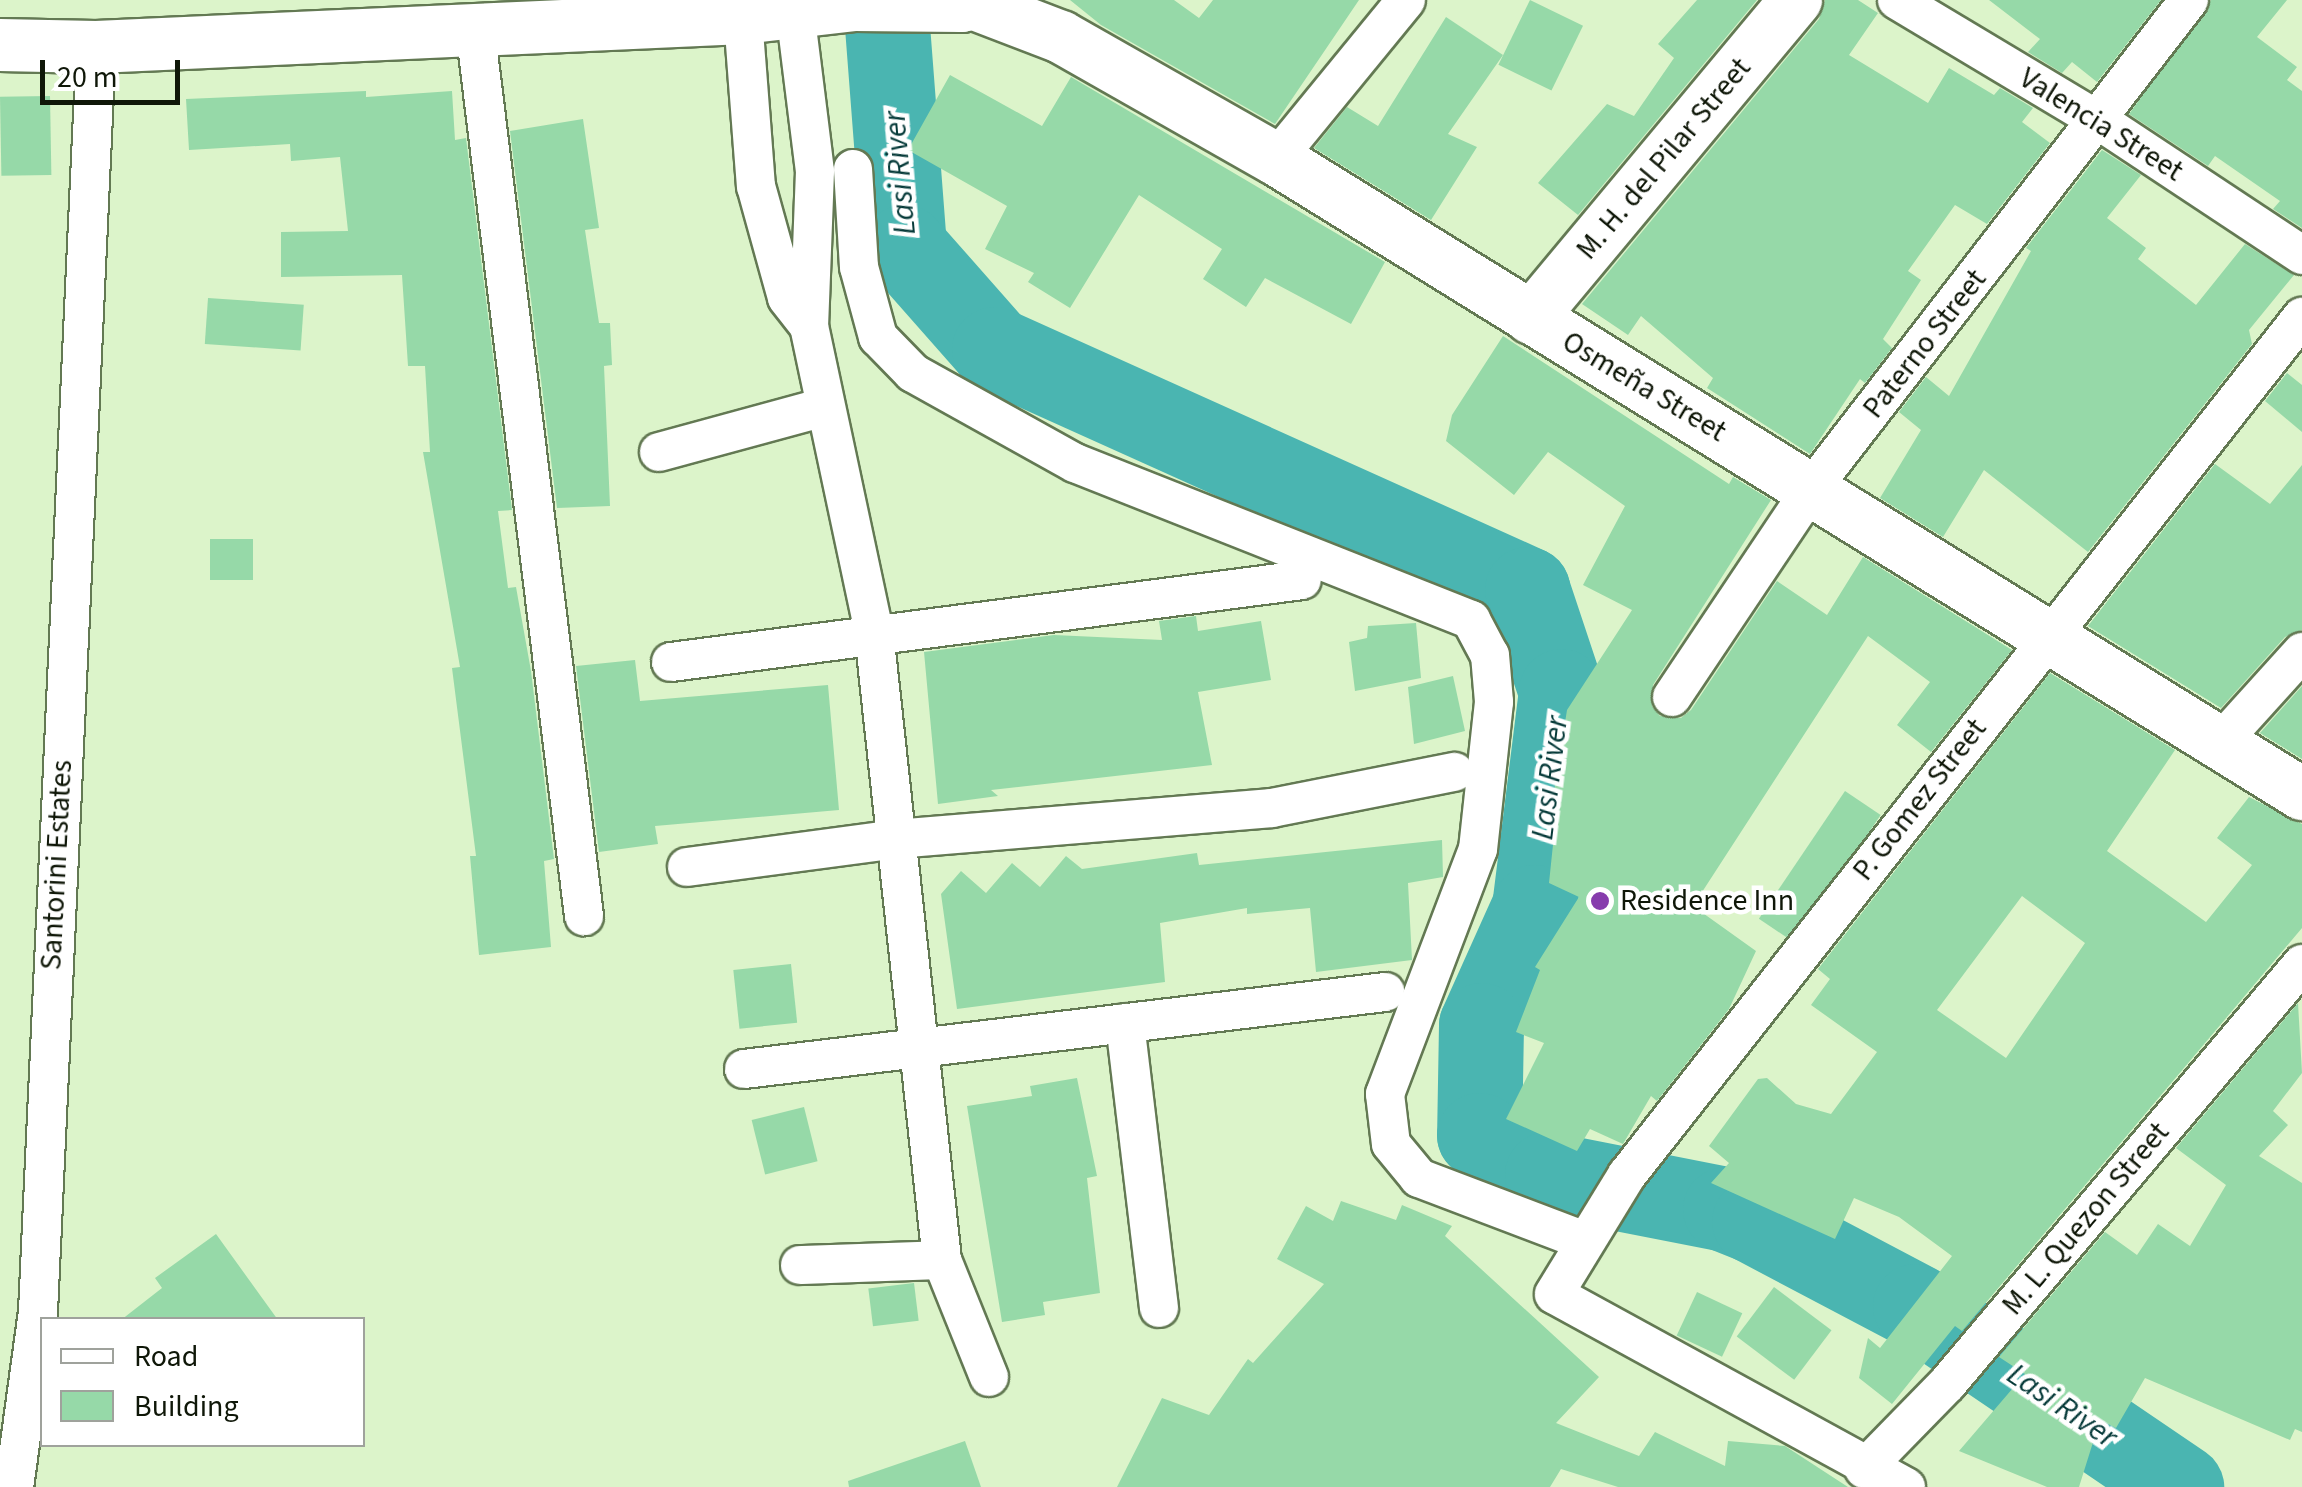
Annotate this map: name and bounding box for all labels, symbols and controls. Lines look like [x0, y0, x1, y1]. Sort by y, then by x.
scale bar [45, 40, 185, 102]
street label: M. H. del Pilar Street [1569, 51, 1759, 267]
text: 20 m [57, 56, 118, 99]
street label: Valencia Street [2013, 60, 2189, 190]
water label: Lasi River [875, 109, 925, 237]
street label: Paterno Street [1856, 262, 1994, 426]
street label: Osmeña Street [1555, 324, 1733, 450]
street label: P. Gomez Street [1846, 712, 1994, 888]
water label: Lasi River [1523, 714, 1577, 842]
street label: Santorini Estates [34, 759, 80, 971]
place label: Residence Inn [1620, 883, 1794, 919]
marker: Residence Inn [1589, 890, 1611, 912]
street label: M. L. Quezon Street [1995, 1115, 2177, 1323]
legend [40, 1317, 365, 1447]
text: Road [134, 1335, 198, 1378]
water label: Lasi River [2000, 1355, 2124, 1457]
text: Building [134, 1385, 239, 1428]

